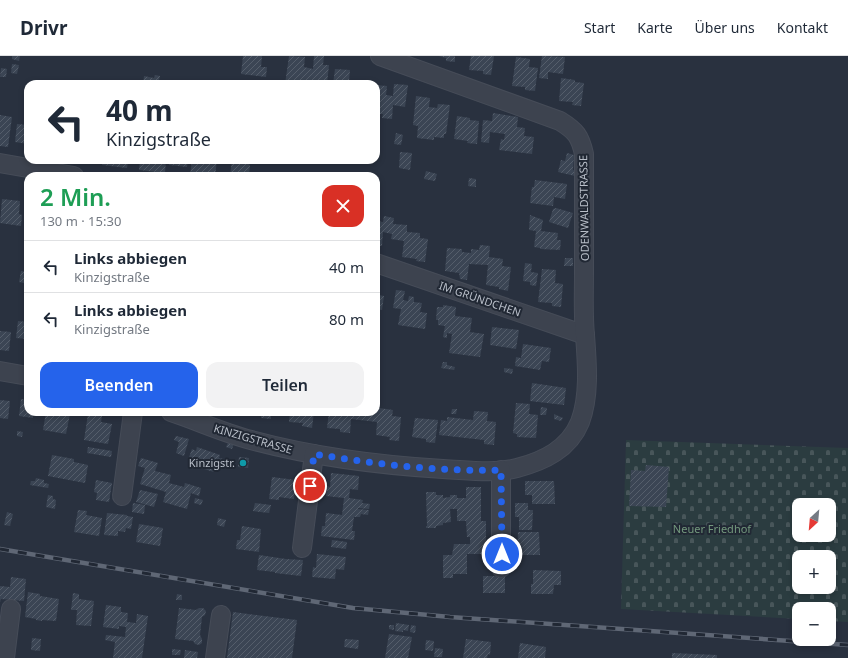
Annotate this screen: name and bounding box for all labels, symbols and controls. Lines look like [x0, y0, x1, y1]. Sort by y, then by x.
text: Drivr [20, 15, 67, 41]
text: Start [584, 18, 615, 37]
text: Karte [637, 18, 673, 37]
text: Über uns [695, 18, 755, 37]
text: Kontakt [777, 18, 828, 37]
text: 40 m [106, 91, 173, 129]
icon: left [40, 96, 92, 148]
text: Kinzigstraße [106, 127, 211, 151]
street label: ODENWALDSTRASSE [575, 155, 592, 261]
text: 2 Min. [40, 180, 111, 213]
button: close [322, 185, 364, 227]
text: 130 m · 15:30 [40, 212, 121, 230]
text: Links abbiegen [74, 248, 187, 268]
icon: left [40, 256, 62, 278]
text: 40 m [329, 257, 364, 277]
text: Kinzigstraße [74, 268, 150, 286]
street label: IM GRÜNDCHEN [437, 278, 523, 320]
text: Links abbiegen [74, 300, 187, 320]
icon: left [40, 308, 62, 330]
text: 80 m [329, 309, 364, 329]
text: Kinzigstraße [74, 320, 150, 338]
button: Beenden [40, 362, 198, 408]
button: Teilen [206, 362, 364, 408]
street label: KINZIGSTRASSE [212, 420, 294, 457]
place label: Kinzigstr. [189, 455, 235, 470]
marker: Kinzigstr. [238, 458, 248, 468]
pin [293, 469, 327, 503]
icon: arrive [299, 475, 321, 497]
north arrow [792, 498, 836, 542]
map controls [792, 498, 836, 646]
park label: Neuer Friedhof [673, 521, 752, 536]
position arrow [481, 533, 523, 575]
button: + [792, 550, 836, 594]
button: − [792, 602, 836, 646]

